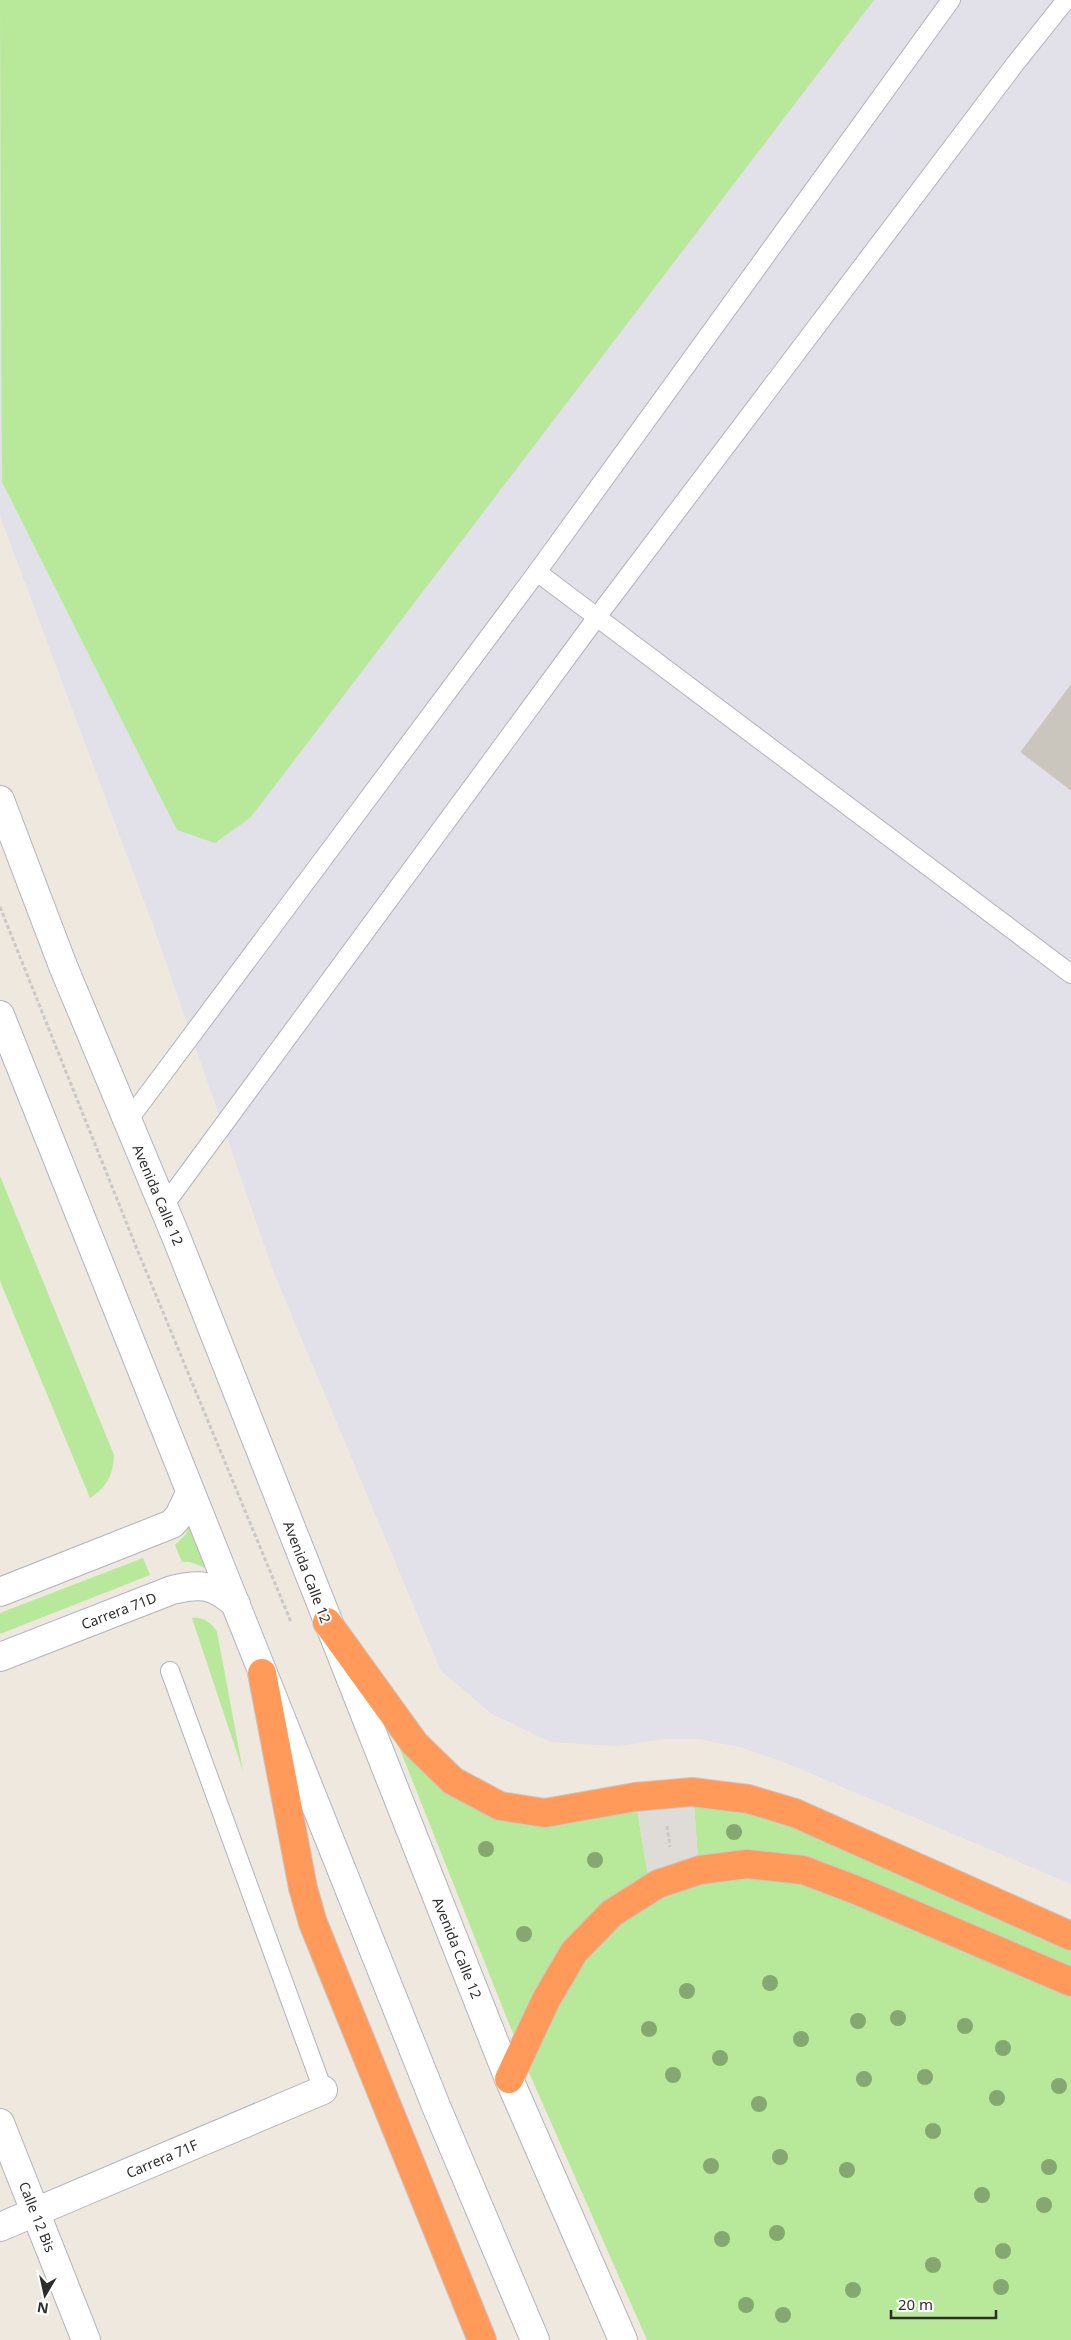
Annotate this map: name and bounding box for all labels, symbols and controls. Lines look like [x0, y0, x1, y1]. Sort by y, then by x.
street label: Avenida Calle 12 [129, 1141, 188, 1248]
street label: Avenida Calle 12 [279, 1518, 336, 1626]
street label: Carrera 71D [78, 1587, 159, 1634]
street label: Avenida Calle 12 [428, 1894, 486, 2001]
street label: Carrera 71F [123, 2135, 201, 2182]
street label: Calle 12 Bis [15, 2179, 60, 2255]
north arrow [20, 2270, 70, 2320]
scale bar [891, 2288, 996, 2320]
text: 20 m [898, 2294, 933, 2314]
text: N [36, 2298, 50, 2319]

